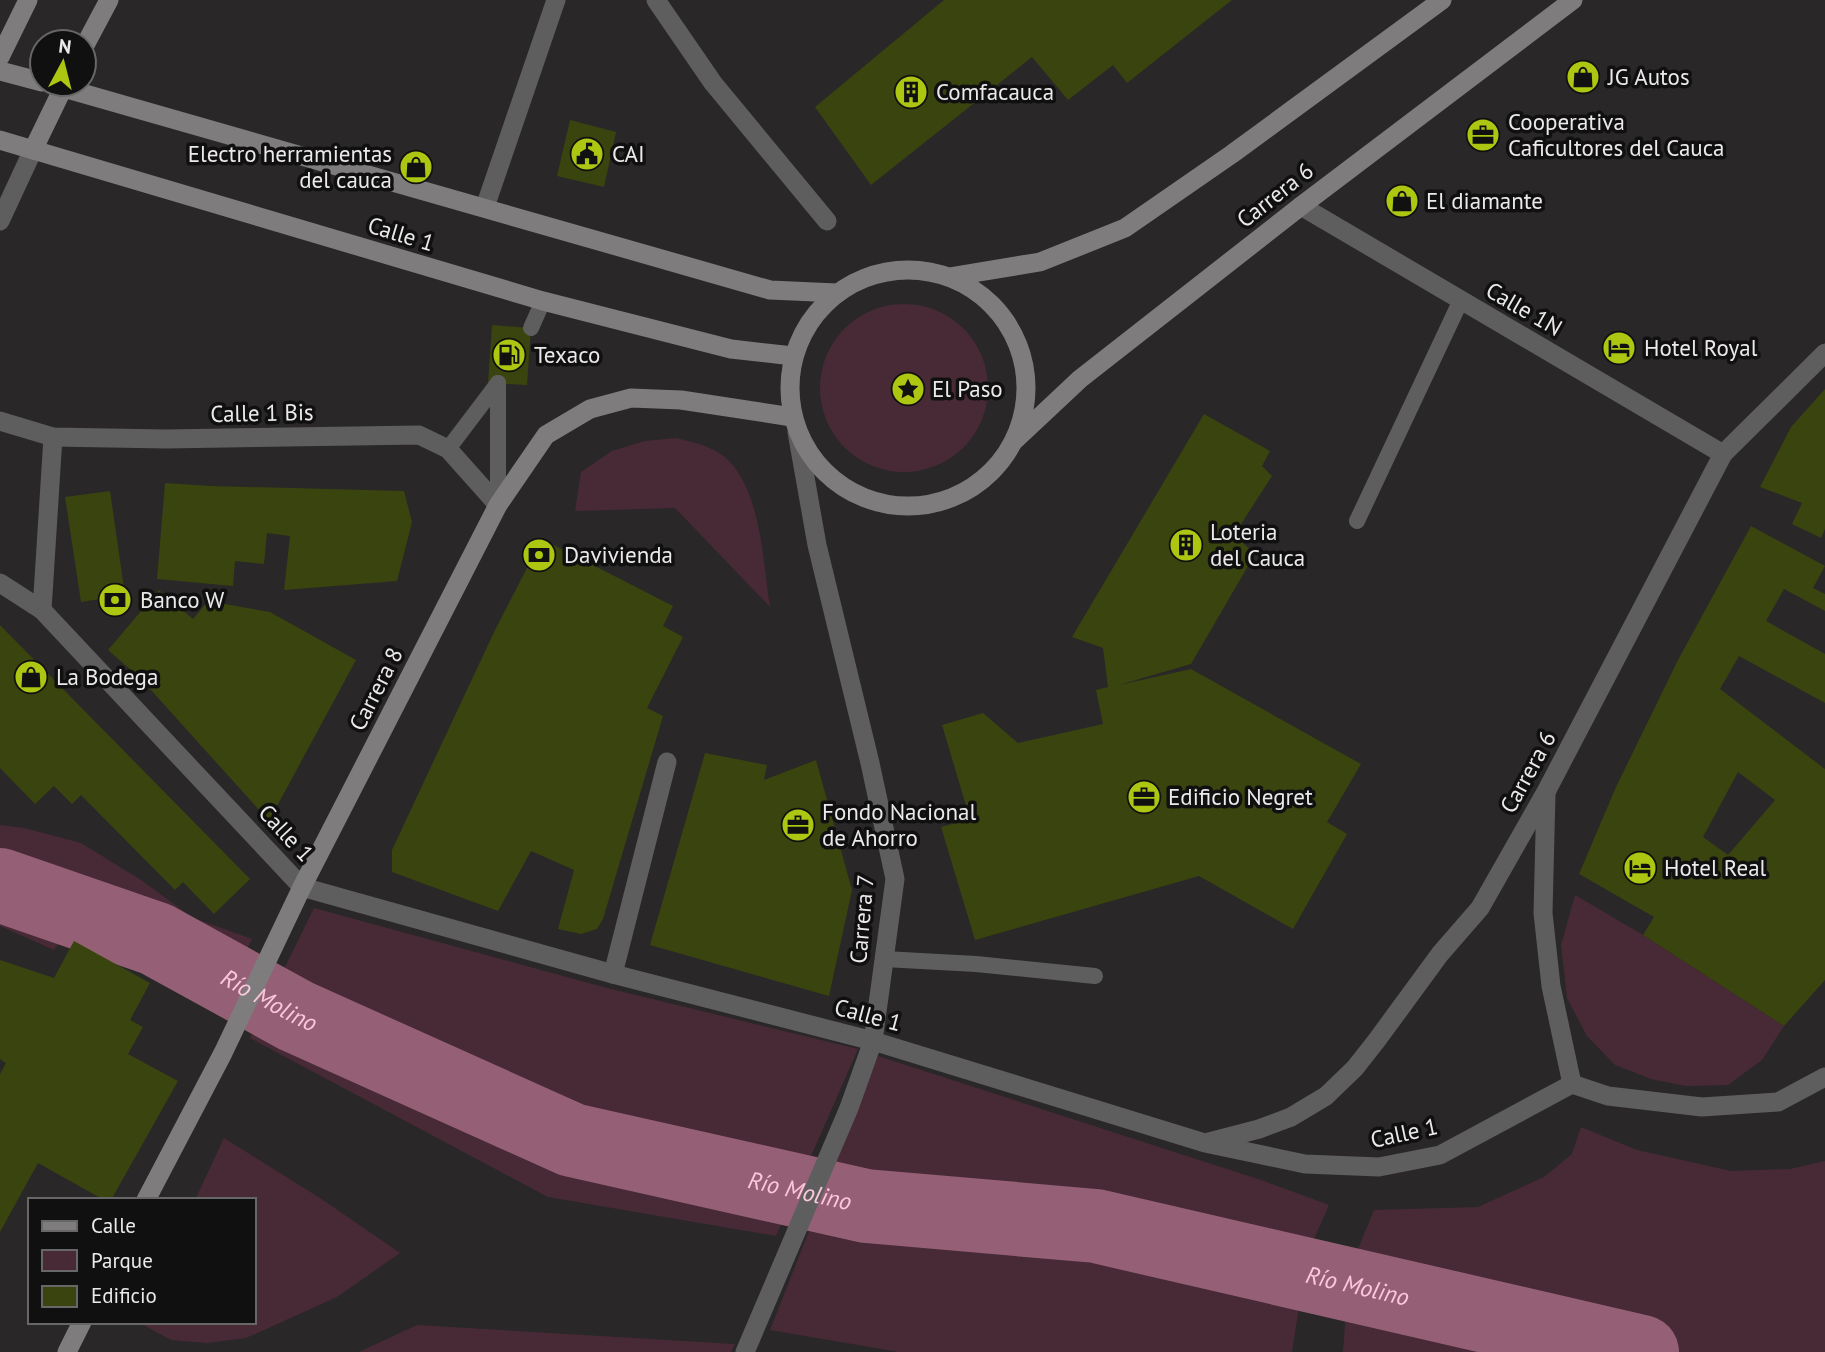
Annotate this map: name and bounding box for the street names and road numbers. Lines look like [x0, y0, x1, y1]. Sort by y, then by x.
street label: Carrera 6 [1231, 156, 1319, 234]
street label: Calle 1 [364, 210, 438, 257]
street label: Calle 1N [1481, 275, 1568, 342]
street label: Calle 1 Bis [210, 397, 314, 428]
street label: Carrera 8 [342, 642, 409, 735]
street label: Carrera 6 [1493, 726, 1562, 818]
street label: Calle 1 [253, 798, 320, 867]
street label: Carrera 7 [843, 873, 880, 965]
street label: Calle 1 [832, 992, 905, 1037]
street label: Calle 1 [1368, 1111, 1440, 1154]

